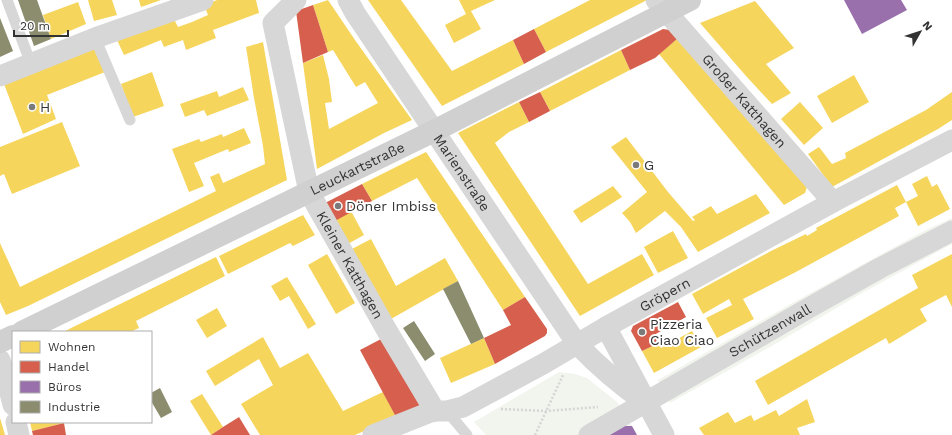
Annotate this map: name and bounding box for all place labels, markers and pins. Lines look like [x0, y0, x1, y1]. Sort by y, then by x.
place label: H [40, 99, 50, 115]
marker: H [27, 102, 37, 112]
place label: G [644, 157, 654, 173]
marker: G [631, 160, 641, 170]
place label: Döner Imbiss [346, 198, 436, 214]
marker: Döner Imbiss [333, 201, 343, 211]
place label: Pizzeria Ciao Ciao [650, 316, 714, 348]
marker: Pizzeria Ciao Ciao [637, 327, 647, 337]

